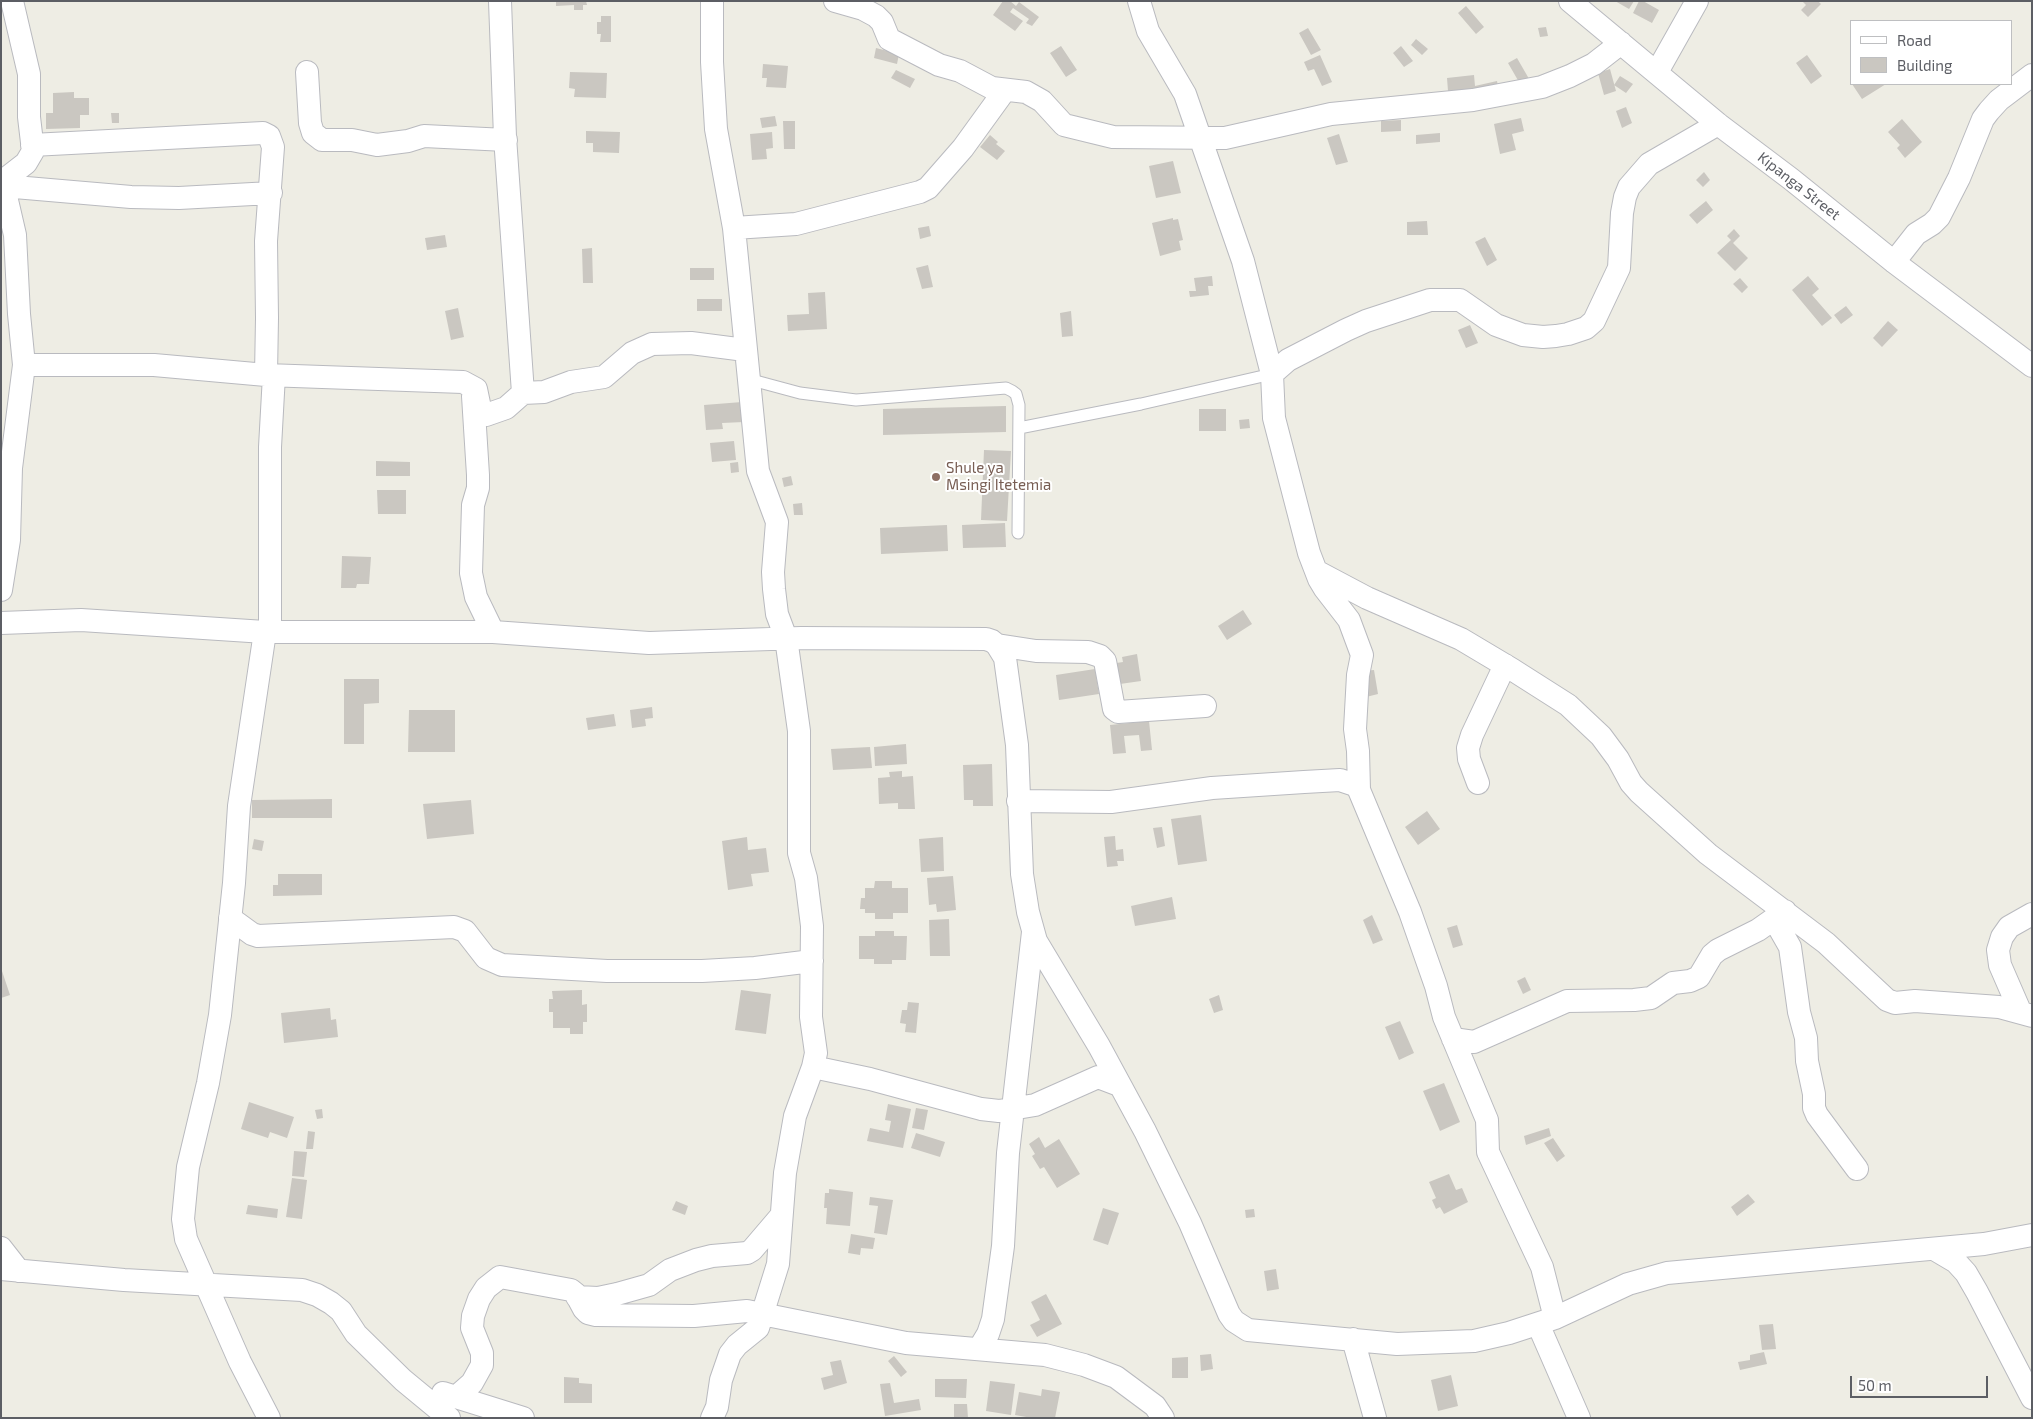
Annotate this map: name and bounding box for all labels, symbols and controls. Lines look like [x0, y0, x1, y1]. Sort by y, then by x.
legend [1850, 20, 2013, 85]
text: Road [1897, 31, 1932, 49]
text: Building [1897, 56, 1952, 74]
street label: Kipanga Street [1754, 148, 1844, 224]
place label: Shule ya Msingi Itetemia [946, 459, 1051, 494]
marker: Shule ya Msingi Itetemia [930, 471, 942, 483]
scale bar [1853, 1366, 1990, 1398]
text: 50 m [1858, 1376, 1892, 1394]

